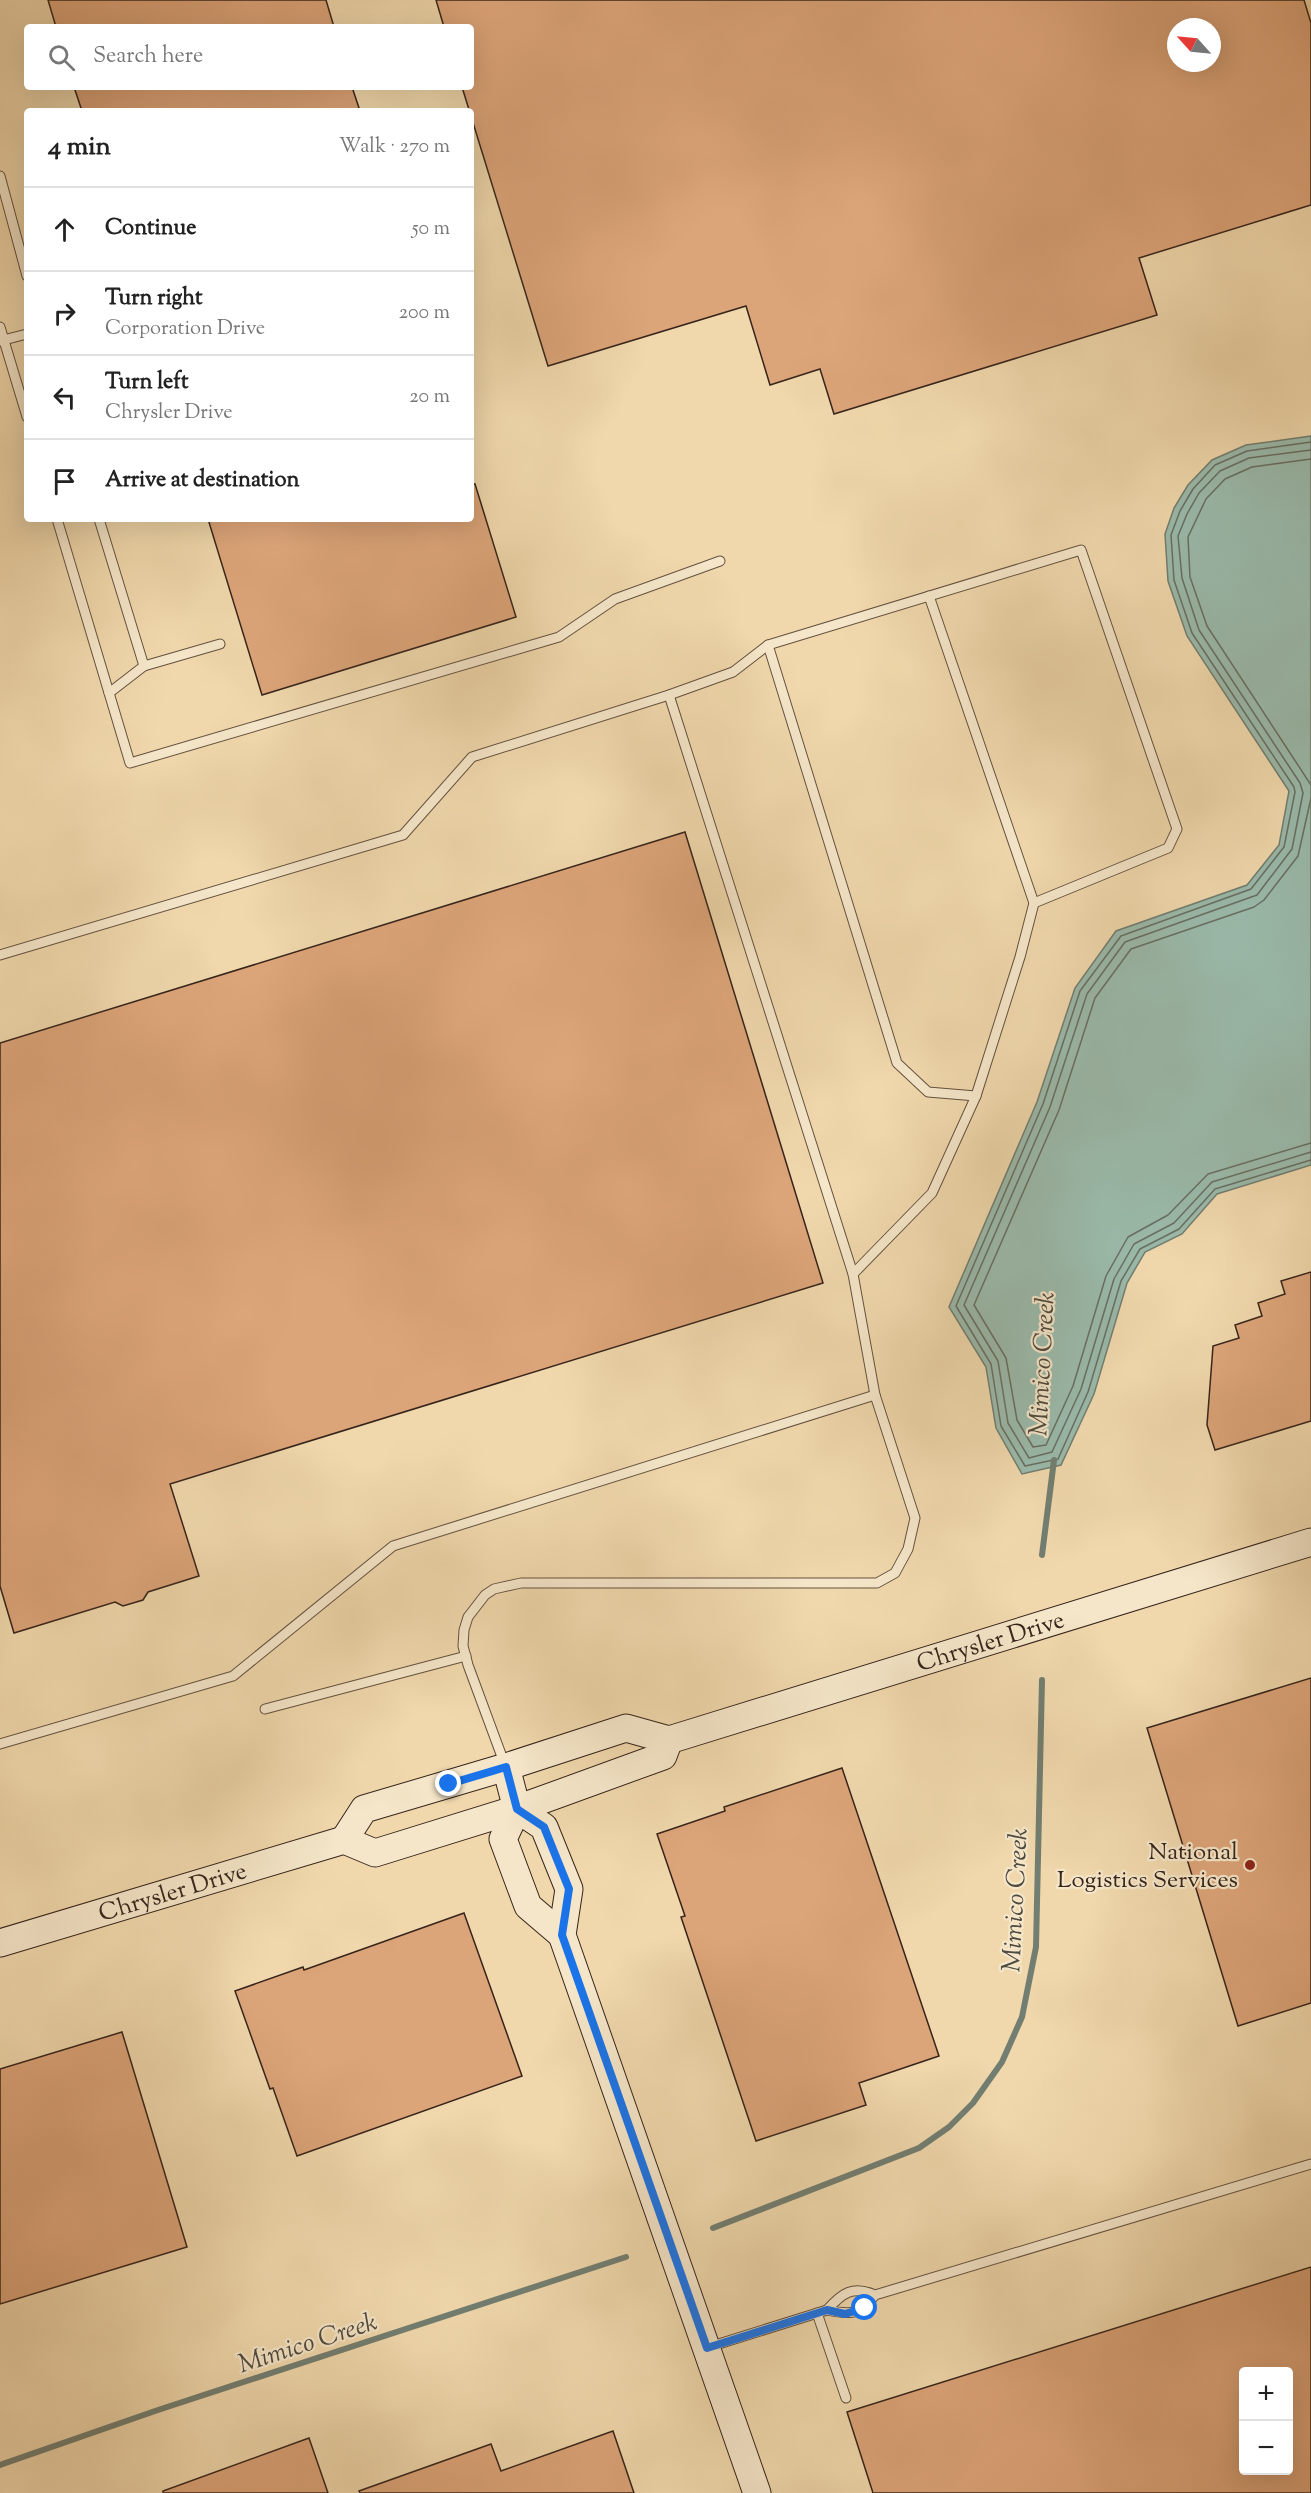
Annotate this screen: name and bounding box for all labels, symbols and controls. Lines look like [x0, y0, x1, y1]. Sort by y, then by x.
north arrow [1167, 18, 1221, 72]
search box [24, 24, 474, 90]
icon: search [45, 41, 78, 74]
text: Search here [93, 41, 203, 73]
text: 4 min [48, 129, 111, 166]
text: Walk · 270 m [339, 133, 450, 162]
icon: ahead [48, 213, 81, 246]
text: Continue [105, 213, 196, 245]
text: 50 m [412, 215, 450, 244]
text: Turn right [105, 283, 202, 315]
icon: right [48, 297, 81, 330]
text: 200 m [399, 299, 450, 328]
text: Corporation Drive [105, 315, 265, 344]
text: Turn left [105, 367, 188, 399]
icon: left [48, 381, 81, 414]
text: 20 m [409, 383, 450, 412]
text: Chrysler Drive [105, 399, 233, 428]
icon: arrive [48, 465, 81, 498]
text: Arrive at destination [105, 465, 300, 497]
water label: Mimico Creek [1021, 1291, 1066, 1437]
street label: Chrysler Drive [913, 1604, 1069, 1682]
route end [435, 1770, 461, 1796]
water label: Mimico Creek [994, 1827, 1039, 1973]
place label: National Logistics Services [1057, 1836, 1238, 1898]
street label: Chrysler Drive [95, 1855, 251, 1932]
marker: National Logistics Services [1243, 1858, 1257, 1872]
route start [851, 2294, 877, 2320]
water label: Mimico Creek [233, 2304, 382, 2384]
map controls [1239, 2367, 1293, 2475]
button: + [1239, 2367, 1293, 2421]
button: − [1239, 2421, 1293, 2475]

